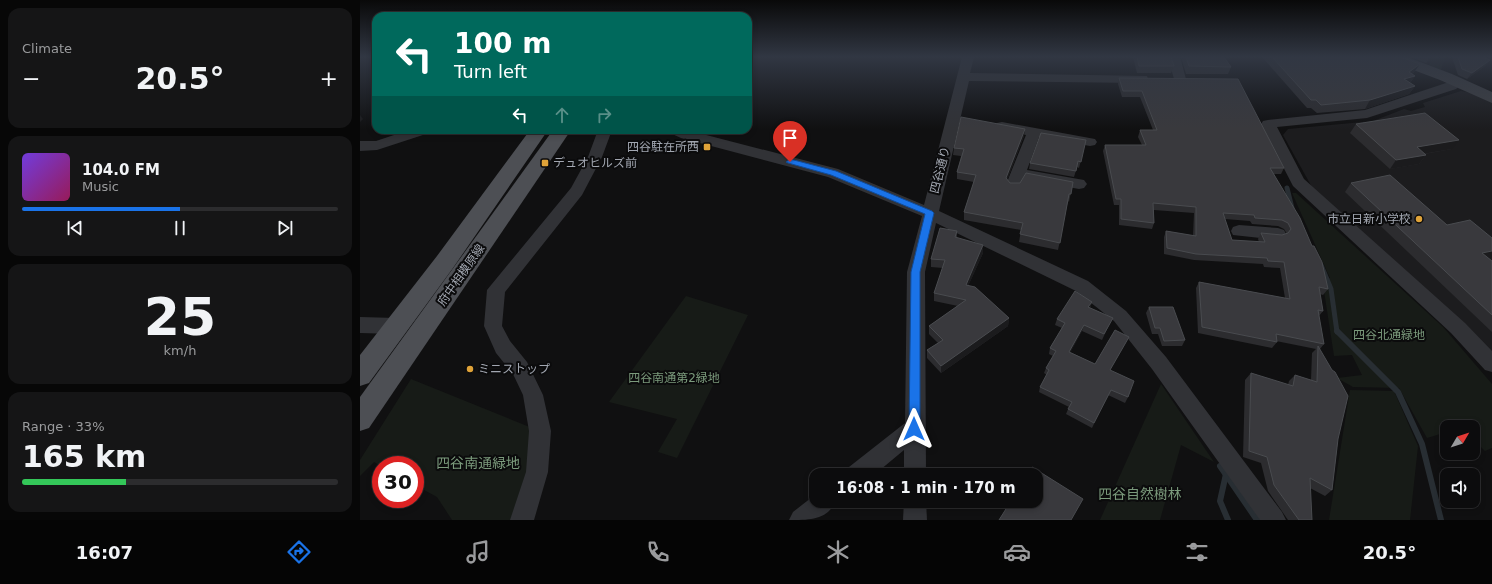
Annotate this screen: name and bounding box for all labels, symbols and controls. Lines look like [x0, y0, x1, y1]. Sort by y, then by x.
text: 100 m [454, 27, 551, 60]
icon: left [388, 28, 440, 80]
text: Climate [22, 41, 72, 56]
text: 20.5° [135, 61, 225, 96]
text: Turn left [454, 61, 527, 82]
text: − [22, 66, 40, 91]
text: + [320, 66, 338, 91]
icon: left [509, 104, 531, 126]
icon: ahead [551, 104, 573, 126]
icon: right [593, 104, 615, 126]
pin [773, 121, 807, 162]
icon: arrive [779, 127, 801, 149]
place label: 四谷駐在所西 [627, 140, 699, 154]
marker: 四谷駐在所西 [702, 142, 712, 152]
street label: 四谷通り [927, 145, 953, 195]
place label: デュオヒルズ前 [553, 156, 637, 170]
marker: デュオヒルズ前 [540, 158, 550, 168]
text: 104.0 FM [82, 161, 160, 179]
text: Music [82, 179, 119, 194]
place label: 市立日新小学校 [1327, 212, 1411, 226]
marker: 市立日新小学校 [1414, 214, 1424, 224]
icon: previous [64, 217, 86, 239]
icon: pause [169, 217, 191, 239]
icon: next [274, 217, 296, 239]
street label: 府中相模原線 [435, 241, 487, 309]
text: 25 [144, 287, 216, 347]
park label: 四谷北通緑地 [1353, 328, 1425, 342]
text: km/h [164, 343, 196, 358]
place label: ミニストップ [478, 362, 550, 376]
marker: ミニストップ [465, 364, 475, 374]
park label: 四谷南通第2緑地 [628, 371, 720, 385]
position arrow [893, 408, 935, 450]
text: Range · 33% [22, 419, 105, 434]
north arrow [1440, 420, 1480, 460]
map controls [1440, 420, 1480, 508]
text: 165 km [22, 439, 146, 474]
park label: 四谷南通緑地 [436, 455, 520, 471]
speed limit sign: 30 [372, 456, 424, 508]
button: sound [1440, 468, 1480, 508]
text: 16:08 · 1 min · 170 m [836, 479, 1016, 497]
park label: 四谷自然樹林 [1098, 486, 1182, 502]
icon: directions [285, 538, 313, 566]
icon: music [464, 538, 492, 566]
icon: phone [644, 538, 672, 566]
icon: climate [824, 538, 852, 566]
icon: car [1003, 538, 1031, 566]
icon: filters [1183, 538, 1211, 566]
text: 16:07 [76, 542, 133, 563]
text: 20.5° [1363, 542, 1416, 563]

